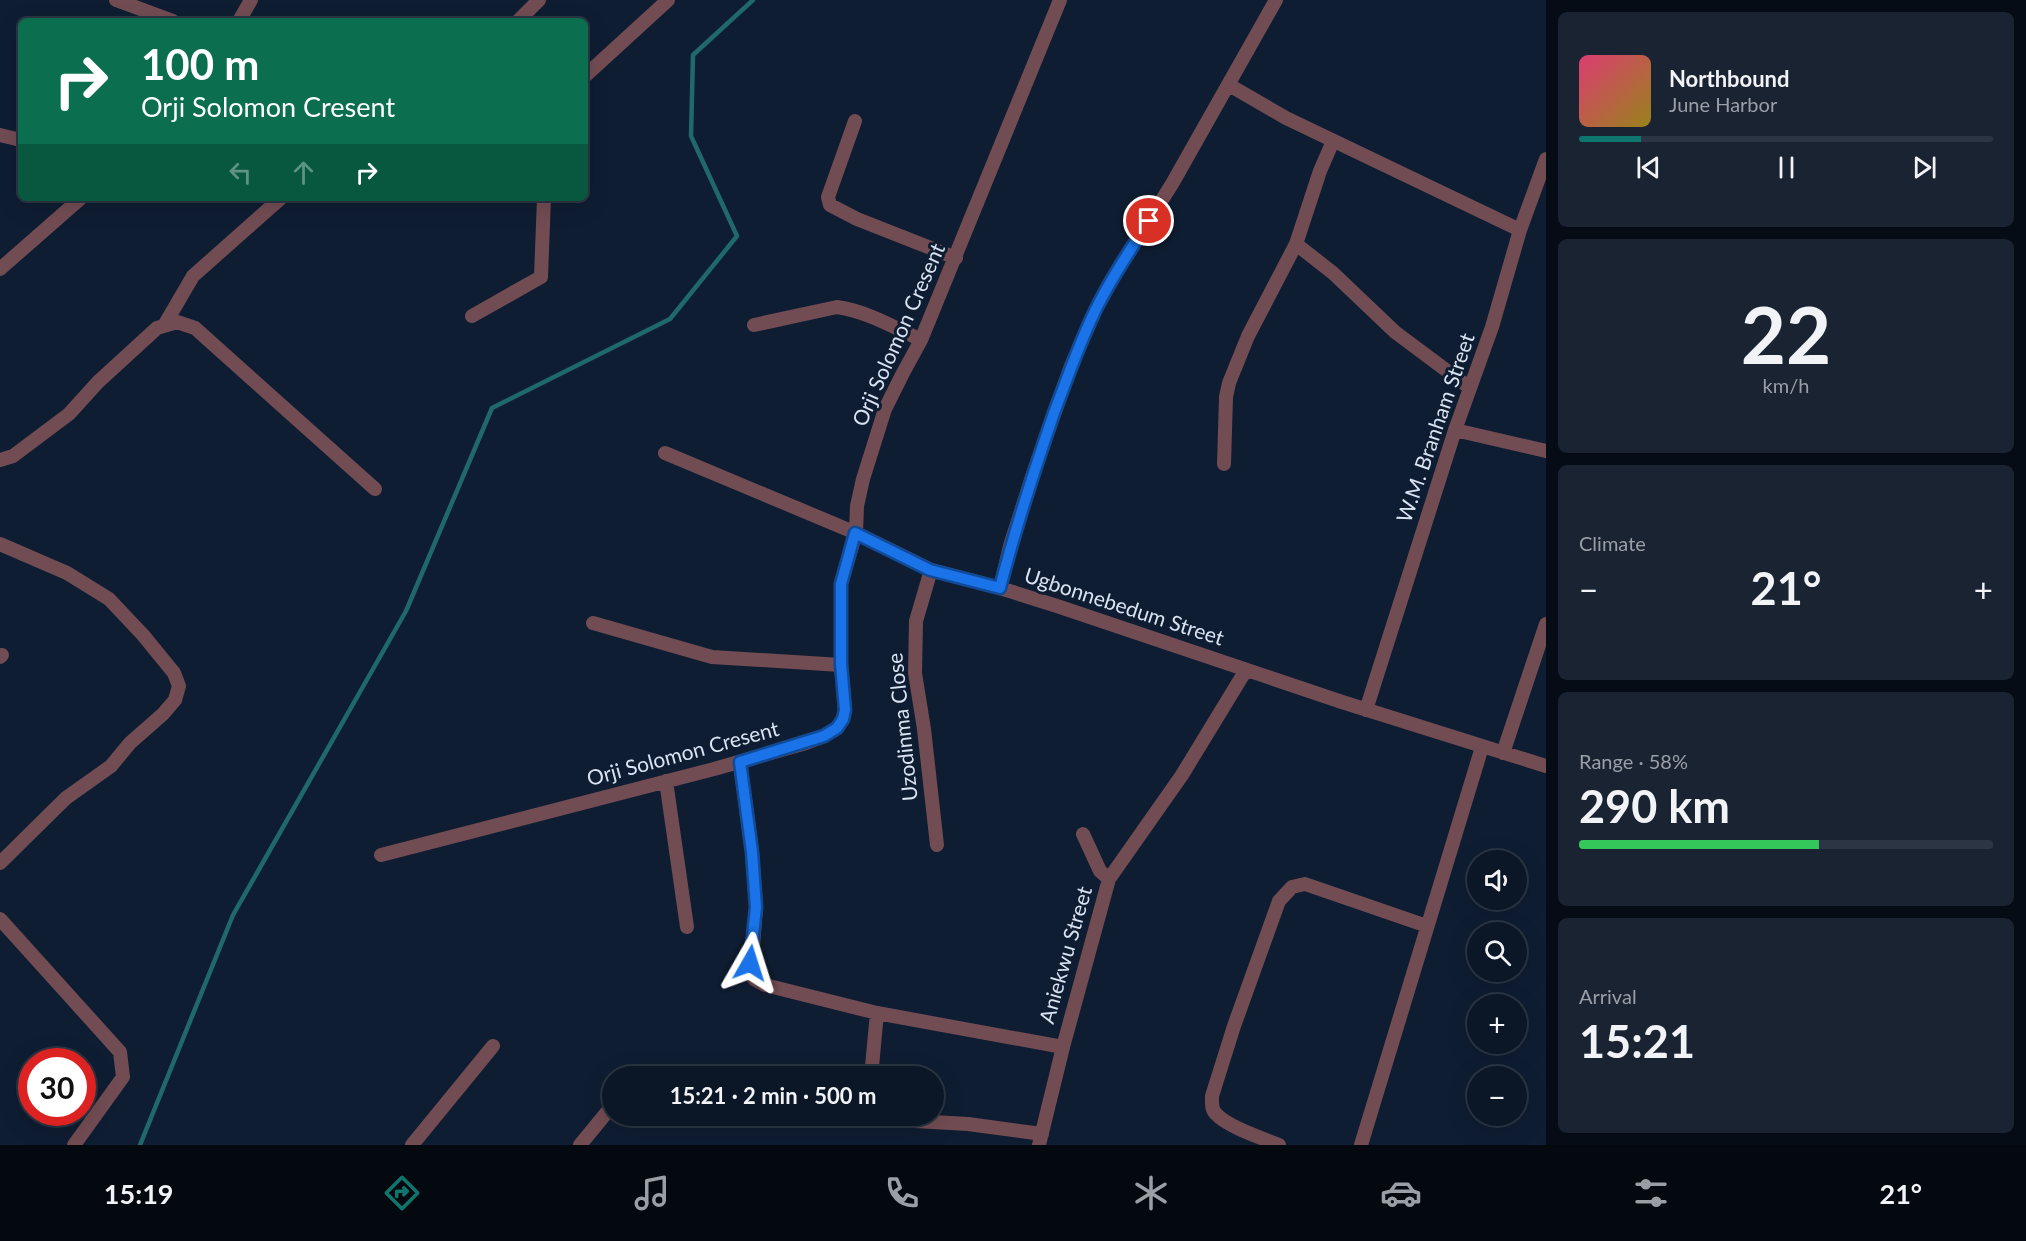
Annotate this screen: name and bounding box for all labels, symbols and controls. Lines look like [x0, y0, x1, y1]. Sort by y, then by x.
text: 100 m [141, 39, 259, 89]
icon: right [42, 42, 120, 120]
text: Northbound [1669, 65, 1789, 92]
text: Orji Solomon Cresent [141, 90, 395, 123]
text: June Harbor [1669, 92, 1777, 116]
icon: previous [1632, 151, 1665, 184]
icon: pause [1770, 151, 1803, 184]
icon: next [1908, 151, 1941, 184]
icon: left [224, 156, 257, 189]
icon: ahead [287, 156, 320, 189]
icon: right [350, 156, 383, 189]
pin [1123, 195, 1174, 246]
icon: arrive [1132, 204, 1165, 237]
street label: Orji Solomon Cresent [846, 239, 949, 430]
text: 22 [1741, 287, 1831, 381]
street label: W.M. Branham Street [1390, 329, 1479, 525]
text: km/h [1763, 373, 1809, 397]
text: Climate [1579, 531, 1646, 555]
street label: Ugbonnebedum Street [1022, 561, 1228, 650]
text: 21° [1751, 561, 1821, 615]
text: − [1579, 569, 1598, 609]
text: + [1974, 569, 1993, 609]
street label: Uzodinma Close [881, 652, 922, 803]
street label: Orji Solomon Cresent [584, 715, 782, 790]
text: Range · 58% [1579, 749, 1688, 773]
text: 290 km [1579, 779, 1730, 833]
map controls [1467, 850, 1527, 1126]
button: sound [1467, 850, 1527, 910]
street label: Aniekwu Street [1033, 883, 1096, 1026]
button: search [1467, 922, 1527, 982]
position arrow [718, 931, 782, 995]
text: Arrival [1579, 984, 1637, 1008]
button: + [1467, 994, 1527, 1054]
text: 15:21 [1579, 1014, 1695, 1068]
speed limit sign: 30 [18, 1048, 96, 1126]
button: − [1467, 1066, 1527, 1126]
text: 15:21 · 2 min · 500 m [670, 1082, 876, 1109]
icon: directions [381, 1172, 423, 1214]
icon: music [631, 1172, 673, 1214]
icon: phone [881, 1172, 923, 1214]
icon: climate [1130, 1172, 1172, 1214]
icon: car [1380, 1172, 1422, 1214]
icon: filters [1630, 1172, 1672, 1214]
text: 15:19 [104, 1177, 173, 1210]
text: 21° [1879, 1177, 1922, 1210]

